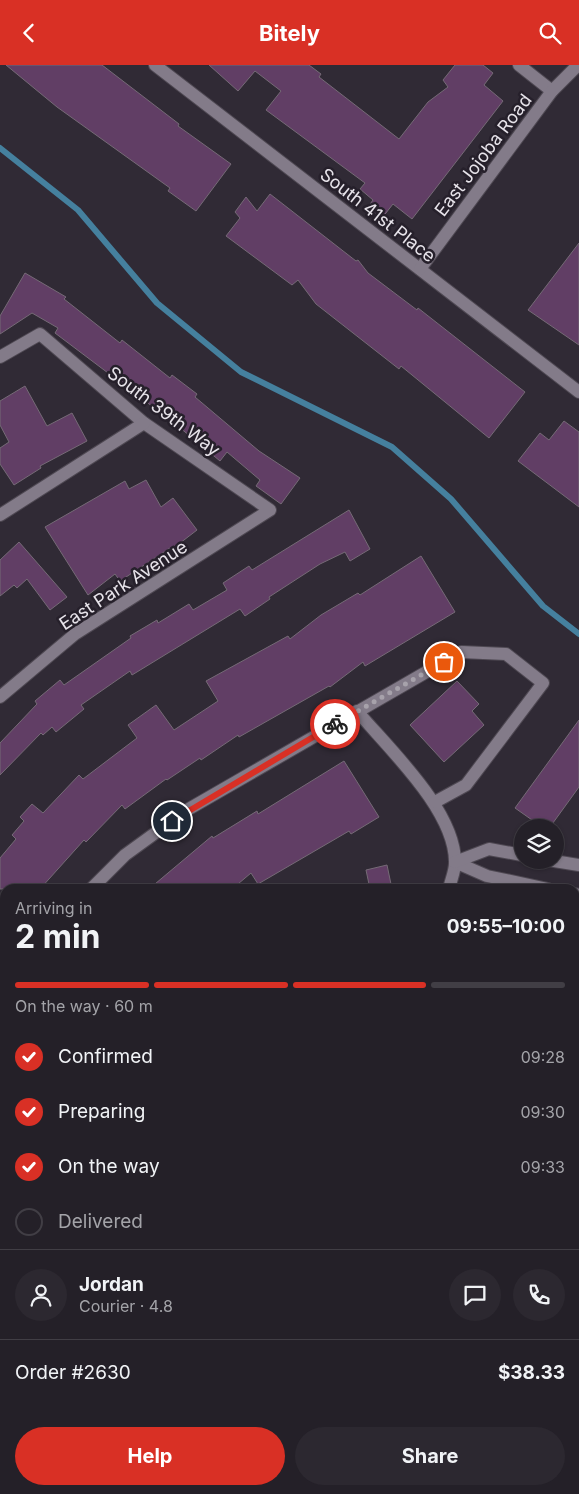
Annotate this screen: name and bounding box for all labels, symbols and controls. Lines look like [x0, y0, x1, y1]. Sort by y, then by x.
icon: back [15, 19, 43, 47]
icon: search [536, 19, 564, 47]
text: Bitely [259, 20, 320, 46]
street label: East Jojoba Road [430, 90, 536, 220]
street label: South 41st Place [316, 164, 440, 266]
street label: South 39th Way [104, 362, 224, 460]
street label: East Park Avenue [55, 536, 191, 634]
pin [423, 641, 465, 683]
icon: bag [430, 648, 458, 676]
courier [310, 699, 360, 749]
icon: bike [321, 710, 349, 738]
pin [151, 800, 193, 842]
icon: home [158, 807, 186, 835]
map controls [514, 819, 564, 869]
button: layers [514, 819, 564, 869]
text: Arriving in [15, 898, 92, 918]
text: 09:55–10:00 [447, 915, 565, 938]
text: 2 min [15, 917, 101, 956]
text: On the way · 60 m [15, 996, 153, 1016]
icon: check [15, 1043, 43, 1071]
text: Confirmed [58, 1045, 153, 1068]
text: 09:28 [521, 1047, 565, 1067]
icon: check [15, 1098, 43, 1126]
text: Preparing [58, 1100, 145, 1123]
text: 09:30 [520, 1102, 565, 1122]
icon: check [15, 1153, 43, 1181]
text: On the way [58, 1155, 160, 1178]
text: 09:33 [521, 1157, 565, 1177]
text: Delivered [58, 1210, 143, 1233]
button: person [15, 1269, 67, 1321]
button: chat [449, 1269, 501, 1321]
button: phone [513, 1269, 565, 1321]
text: Jordan [79, 1273, 144, 1296]
text: Courier · 4.8 [79, 1296, 173, 1316]
text: Order #2630 [15, 1361, 131, 1384]
text: $38.33 [498, 1361, 565, 1384]
button: Help [15, 1427, 285, 1485]
button: Share [295, 1427, 565, 1485]

